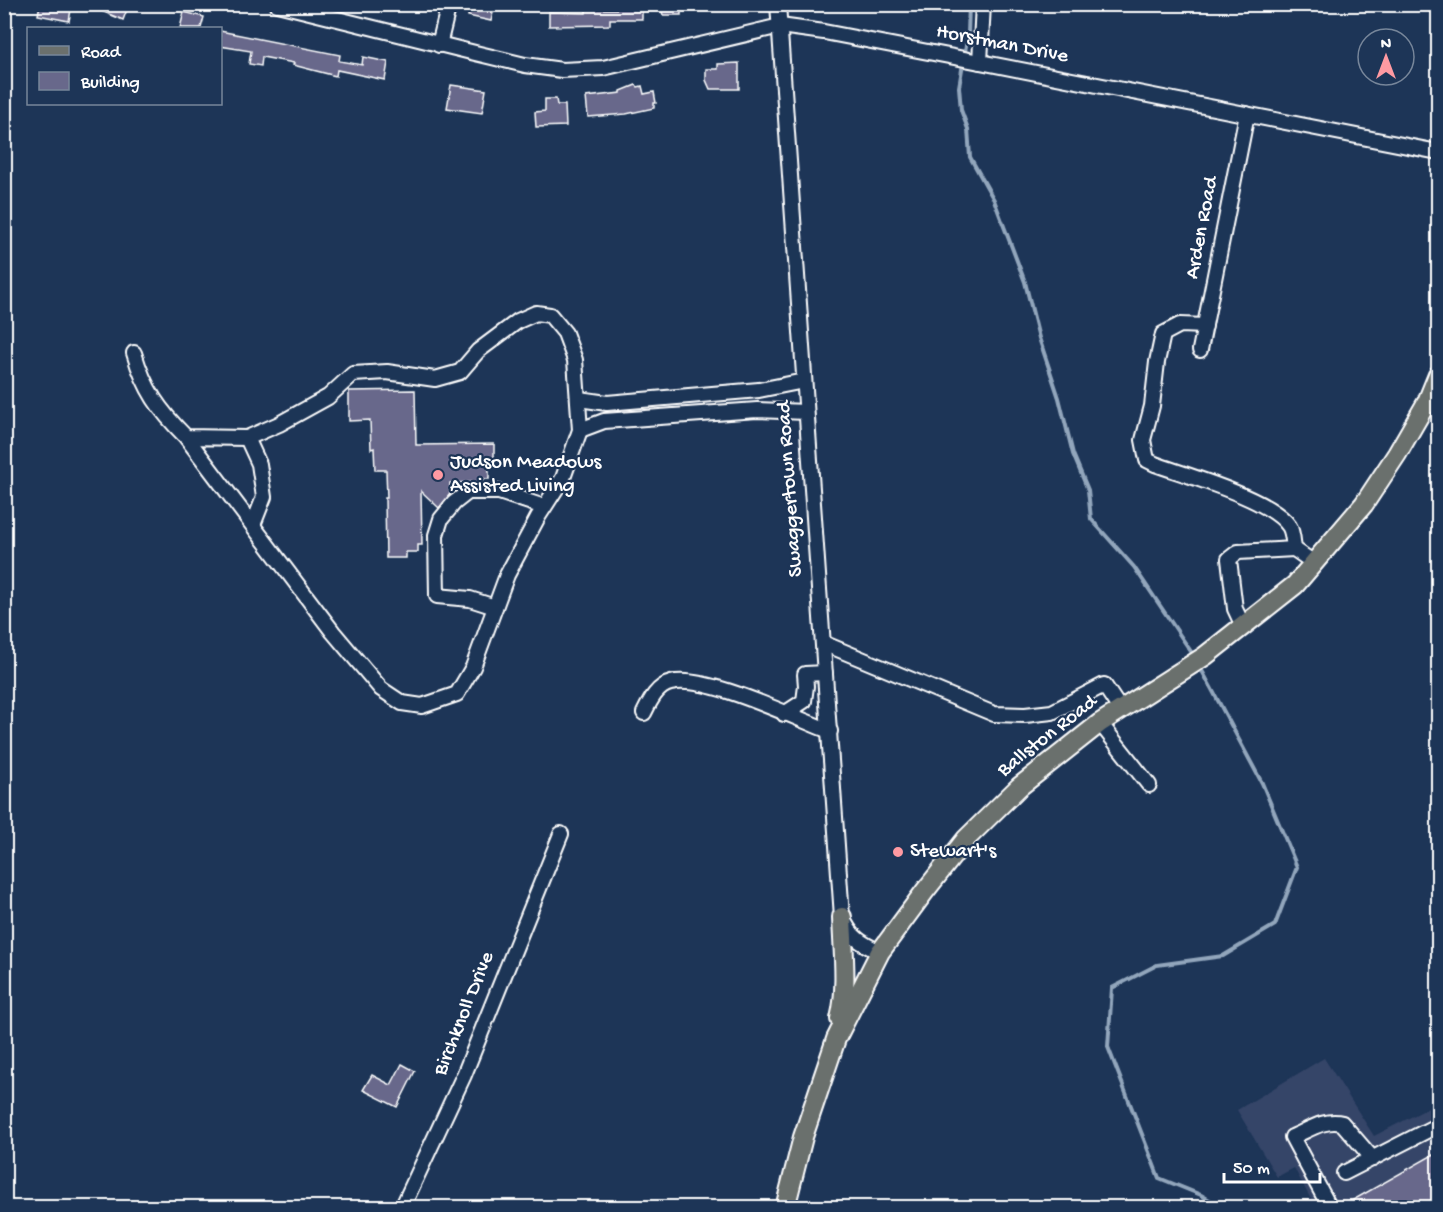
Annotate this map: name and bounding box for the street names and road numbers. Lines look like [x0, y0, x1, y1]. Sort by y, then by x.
street label: Horstman Drive [934, 20, 1071, 70]
street label: Arden Road [1181, 173, 1225, 281]
street label: Swaggertown Road [772, 398, 810, 578]
street label: Ballston Road [992, 689, 1104, 784]
street label: Birchknoll Drive [428, 947, 502, 1081]

